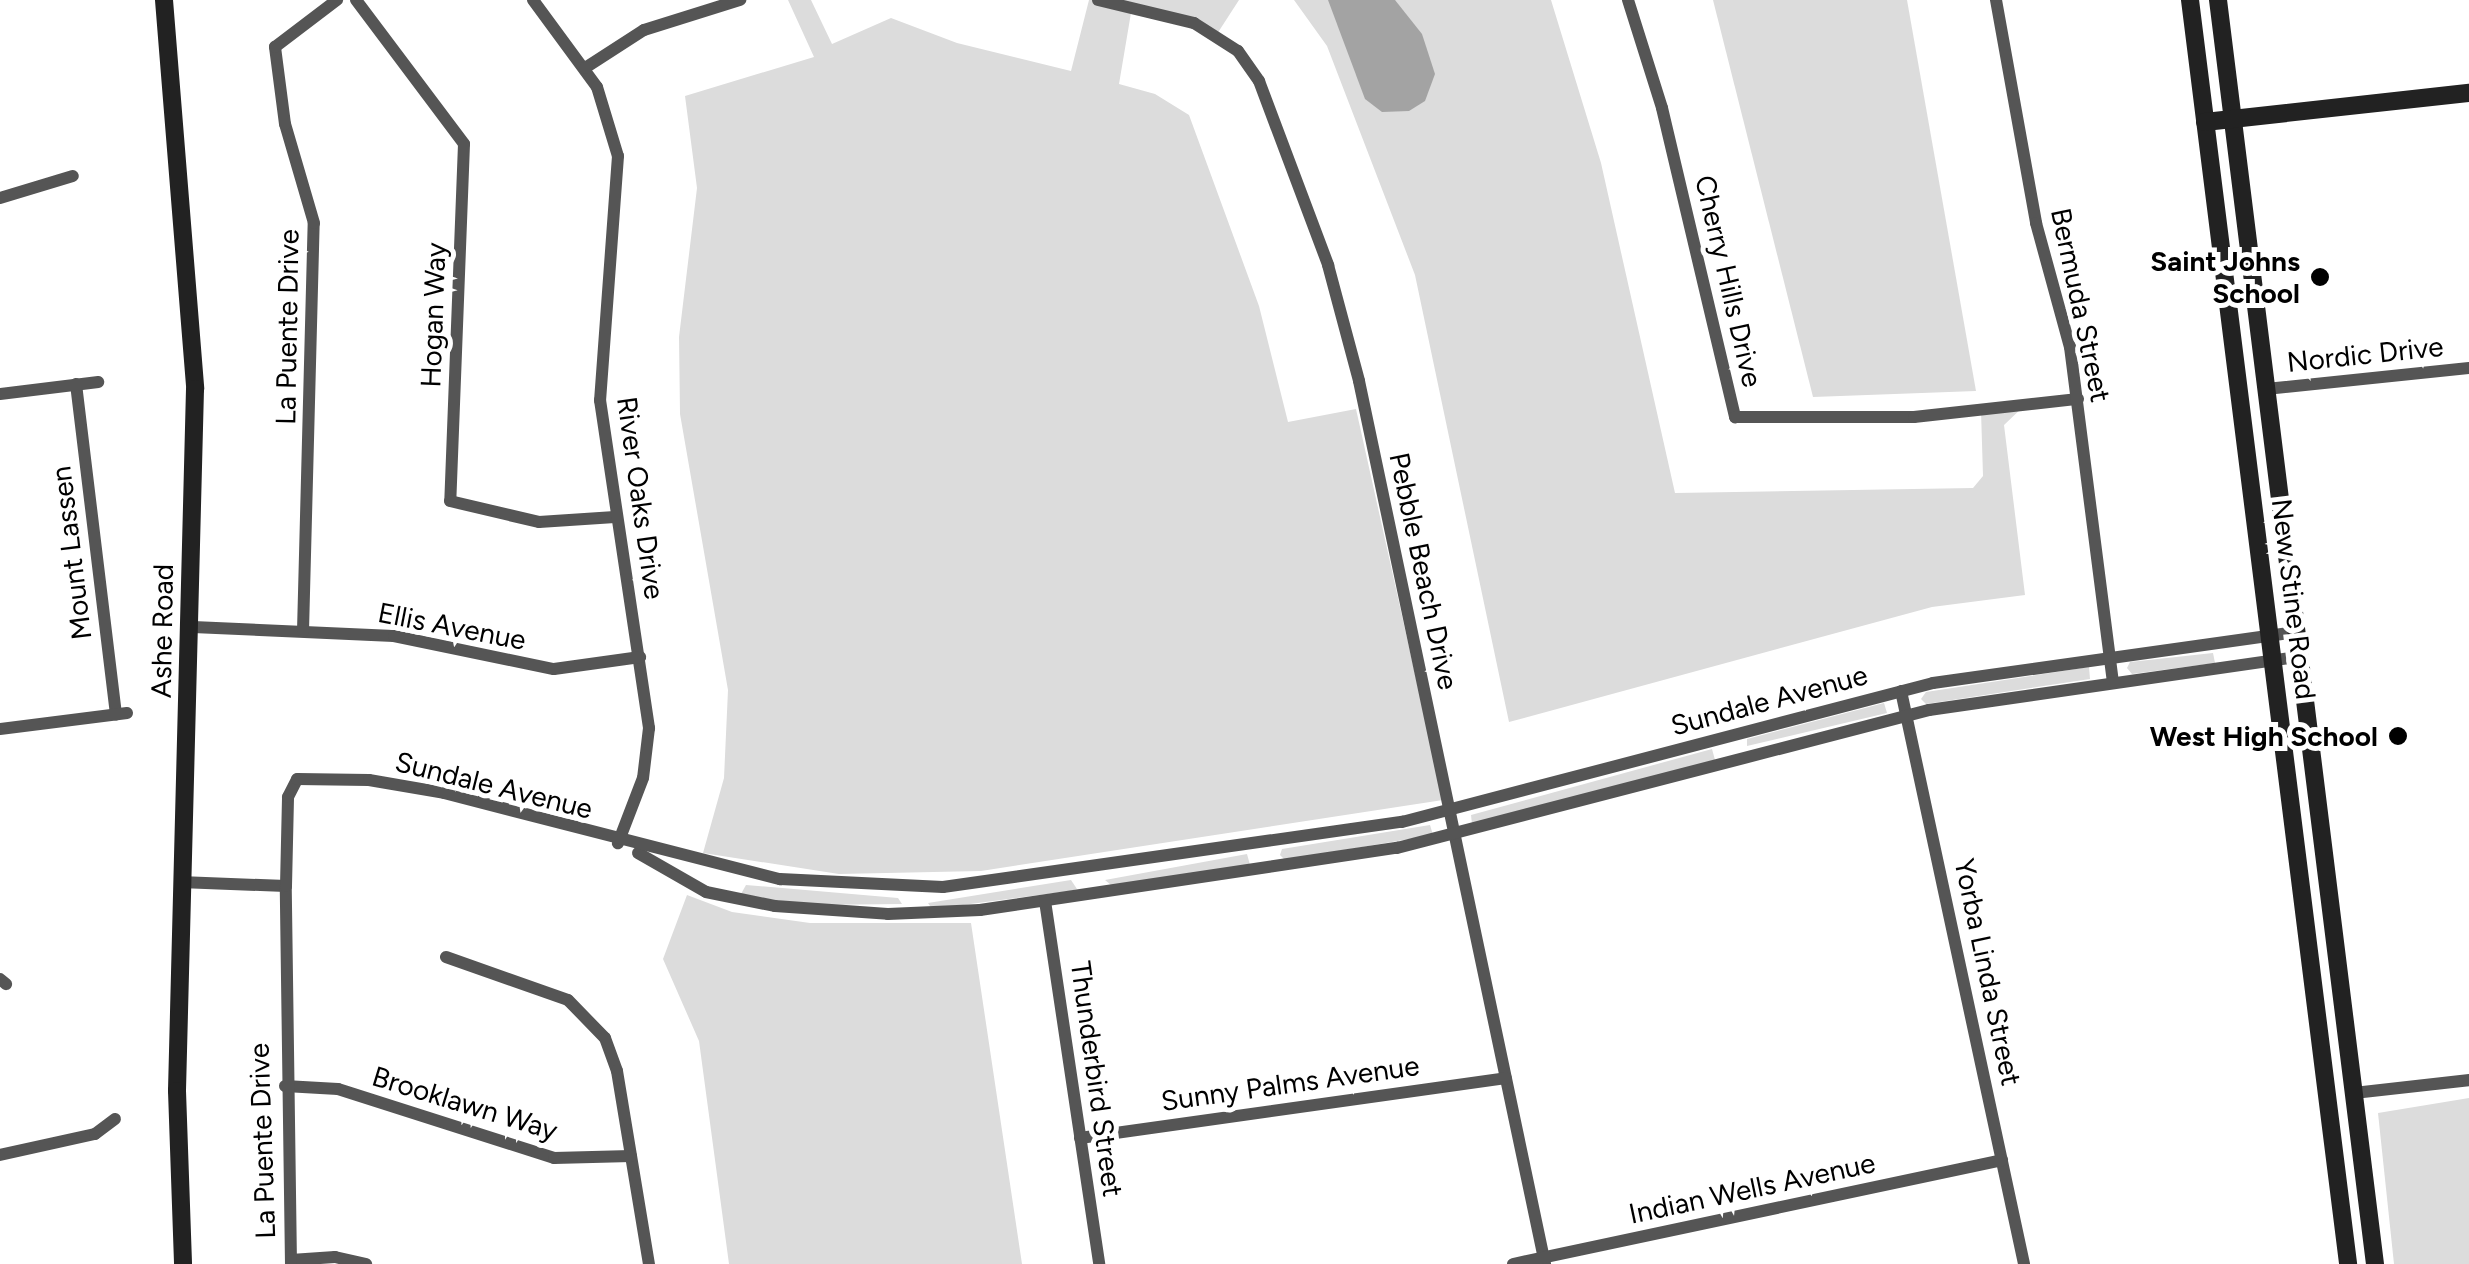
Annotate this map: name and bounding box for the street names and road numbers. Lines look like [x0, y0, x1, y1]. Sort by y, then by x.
street label: Cherry Hills Drive [1688, 172, 1770, 390]
street label: Bermuda Street [2044, 205, 2118, 405]
street label: La Puente Drive [268, 229, 306, 425]
street label: Hogan Way [414, 242, 452, 388]
street label: Nordic Drive [2285, 329, 2445, 379]
street label: River Oaks Drive [610, 395, 672, 601]
street label: Pebble Beach Drive [1382, 449, 1466, 693]
street label: Mount Lassen [44, 464, 98, 642]
street label: New Stine Road [2265, 497, 2323, 701]
street label: Ashe Road [144, 564, 180, 698]
street label: Ellis Avenue [375, 595, 529, 657]
street label: Sundale Avenue [1667, 658, 1871, 742]
street label: Sundale Avenue [392, 744, 596, 826]
street label: Yorba Linda Street [1948, 855, 2028, 1089]
street label: Thunderbird Street [1064, 959, 1130, 1199]
street label: La Puente Drive [242, 1043, 282, 1239]
street label: Sunny Palms Avenue [1159, 1048, 1421, 1118]
street label: Brooklawn Way [368, 1059, 562, 1147]
street label: Indian Wells Avenue [1626, 1145, 1878, 1231]

